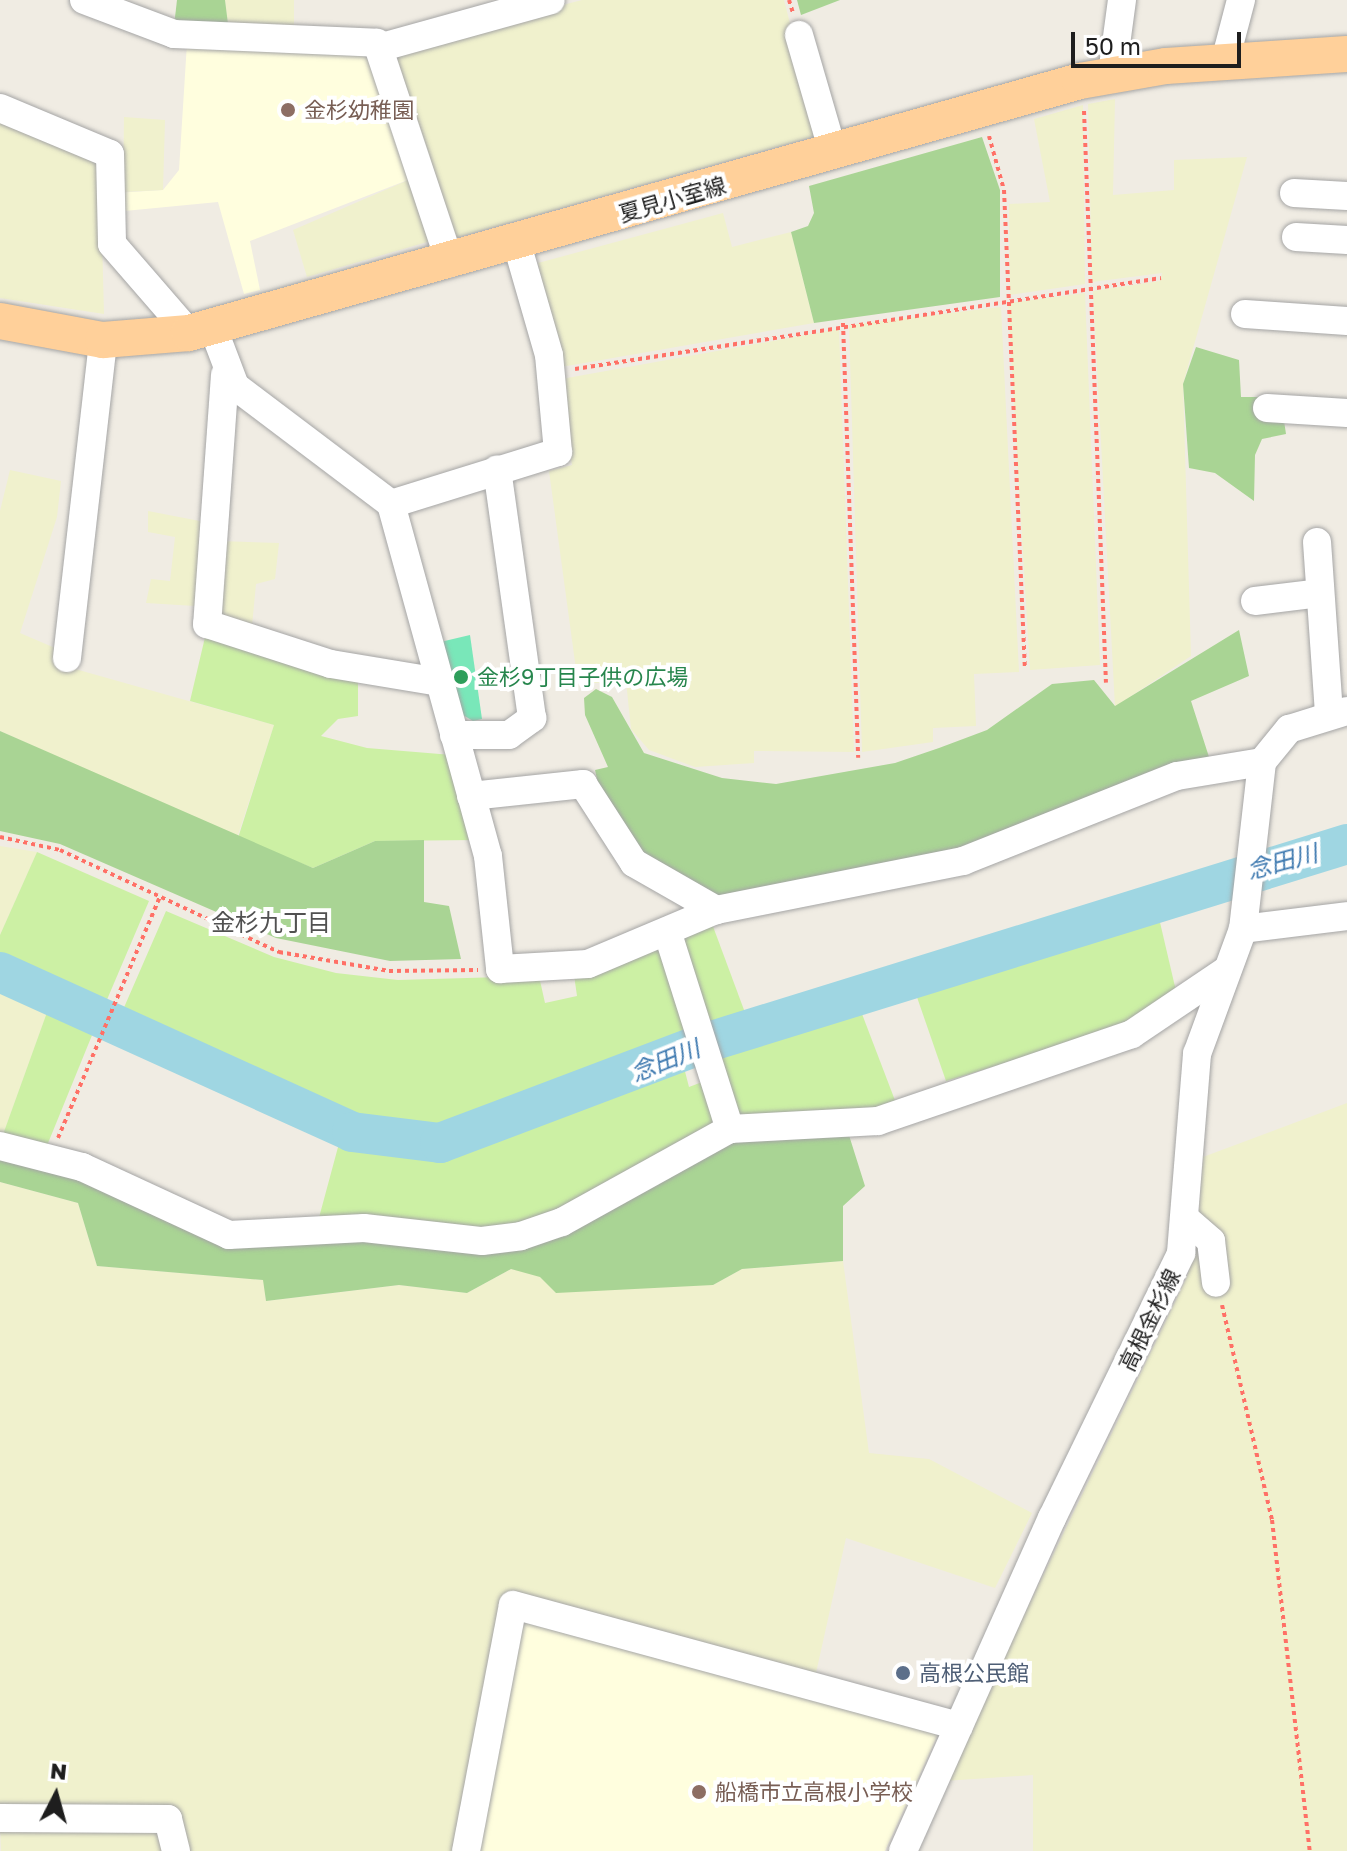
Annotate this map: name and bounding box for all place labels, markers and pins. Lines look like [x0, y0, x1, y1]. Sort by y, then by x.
place label: 金杉幼稚園 [304, 97, 414, 123]
marker: 金杉幼稚園 [279, 101, 297, 119]
place label: 金杉9丁目子供の広場 [477, 664, 688, 690]
marker: 金杉9丁目子供の広場 [452, 668, 470, 686]
place label: 高根公民館 [919, 1660, 1029, 1686]
marker: 高根公民館 [894, 1664, 912, 1682]
place label: 船橋市立高根小学校 [715, 1779, 913, 1805]
marker: 船橋市立高根小学校 [690, 1783, 708, 1801]

